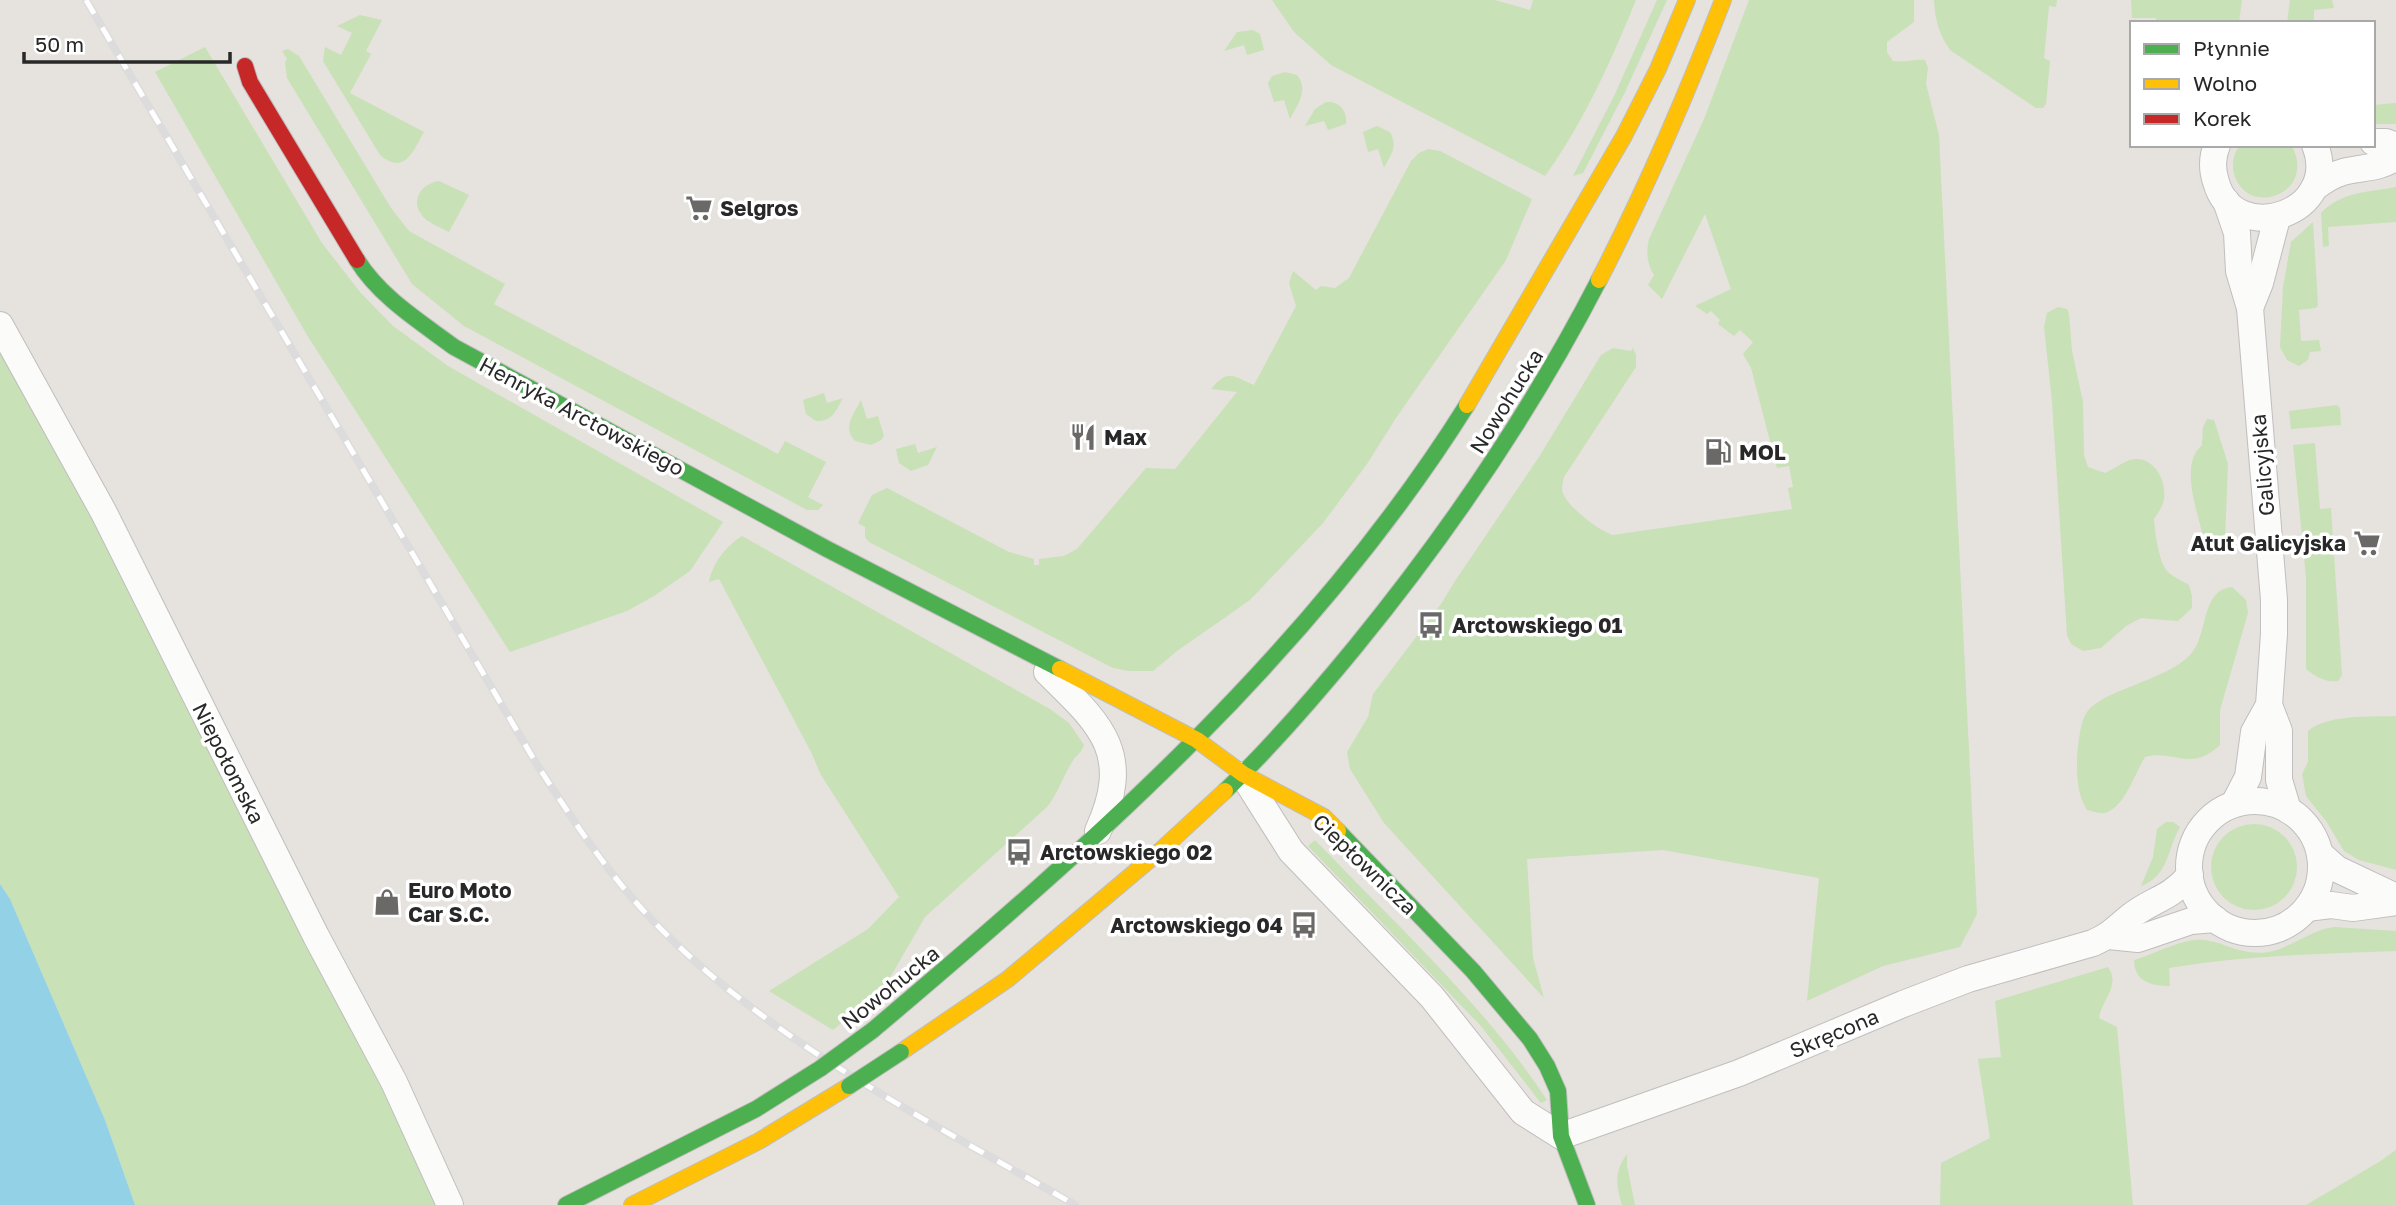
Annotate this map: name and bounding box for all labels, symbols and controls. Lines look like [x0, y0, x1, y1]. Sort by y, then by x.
scale bar [24, 21, 231, 65]
legend [2130, 21, 2375, 147]
text: 50 m [35, 31, 84, 57]
text: Płynnie [2193, 35, 2270, 61]
text: Wolno [2193, 70, 2257, 96]
text: Korek [2193, 105, 2252, 131]
supermarket icon: Selgros [684, 193, 714, 223]
place label: Selgros [720, 195, 799, 221]
street label: Nowohucka [1464, 344, 1548, 458]
street label: Henryka Arctowskiego [475, 351, 689, 481]
street label: Galicyjska [2245, 413, 2279, 517]
restaurant icon: Max [1068, 422, 1098, 452]
place label: Max [1104, 424, 1147, 450]
fuel station icon: MOL [1703, 437, 1733, 467]
place label: MOL [1739, 439, 1786, 465]
supermarket icon: Atut Galicyjska [2352, 528, 2382, 558]
place label: Atut Galicyjska [2191, 530, 2346, 556]
bus stop icon: Arctowskiego 01 [1416, 610, 1446, 640]
place label: Arctowskiego 01 [1452, 612, 1623, 638]
street label: Niepołomska [187, 698, 271, 828]
street label: Ciepłownicza [1308, 808, 1422, 920]
bus stop icon: Arctowskiego 02 [1004, 837, 1034, 867]
place label: Arctowskiego 02 [1040, 839, 1213, 865]
place label: Euro Moto Car S.C. [408, 877, 512, 927]
shop icon: Euro Moto Car S.C. [372, 887, 402, 917]
bus stop icon: Arctowskiego 04 [1289, 910, 1319, 940]
place label: Arctowskiego 04 [1110, 912, 1283, 938]
street label: Nowohucka [836, 940, 944, 1034]
street label: Skręcona [1786, 1003, 1882, 1063]

